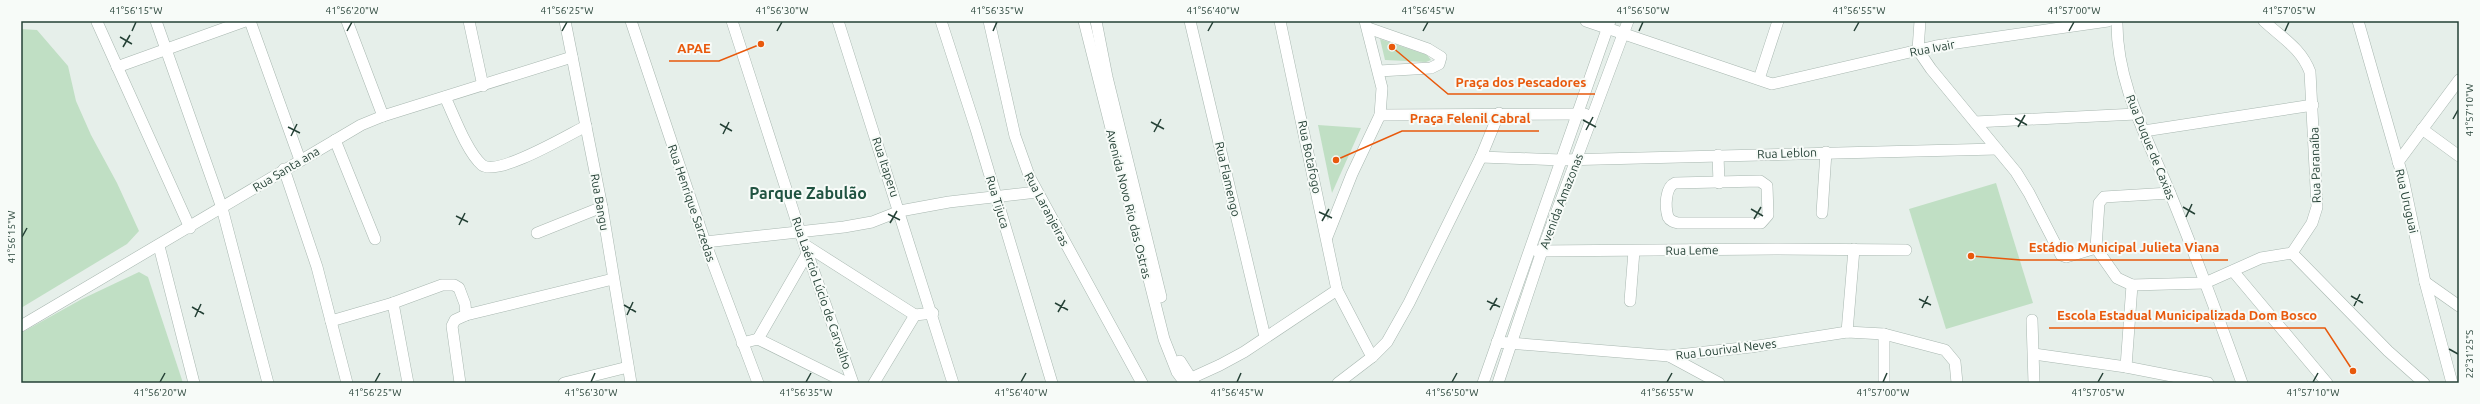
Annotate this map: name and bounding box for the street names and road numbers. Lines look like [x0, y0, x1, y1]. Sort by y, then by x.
street label: Rua Ivair [1908, 37, 1956, 59]
street label: Rua Duque de Caxias [2124, 93, 2178, 201]
street label: Rua Botafogo [1296, 119, 1324, 195]
street label: Rua Paranaíba [2307, 127, 2323, 203]
street label: Avenida Novo Rio das Ostras [1104, 128, 1154, 280]
street label: Rua Itaperu [870, 135, 902, 199]
street label: Rua Flamengo [1213, 140, 1243, 218]
street label: Rua Henrique Sarzedas [666, 143, 718, 263]
street label: Rua Santa ana [250, 144, 322, 194]
street label: Rua Leblon [1757, 145, 1817, 161]
street label: Avenida Amazonas [1537, 152, 1585, 250]
street label: Rua Uruguai [2393, 168, 2421, 235]
street label: Rua Laranjeiras [1022, 170, 1072, 248]
street label: Rua Bangu [589, 172, 611, 232]
street label: Rua Tijuca [984, 174, 1012, 230]
street label: Rua Laércio Lúcio de Carvalho [790, 215, 854, 371]
street label: Rua Leme [1665, 243, 1719, 257]
street label: Rua Lourival Neves [1675, 336, 1777, 362]

